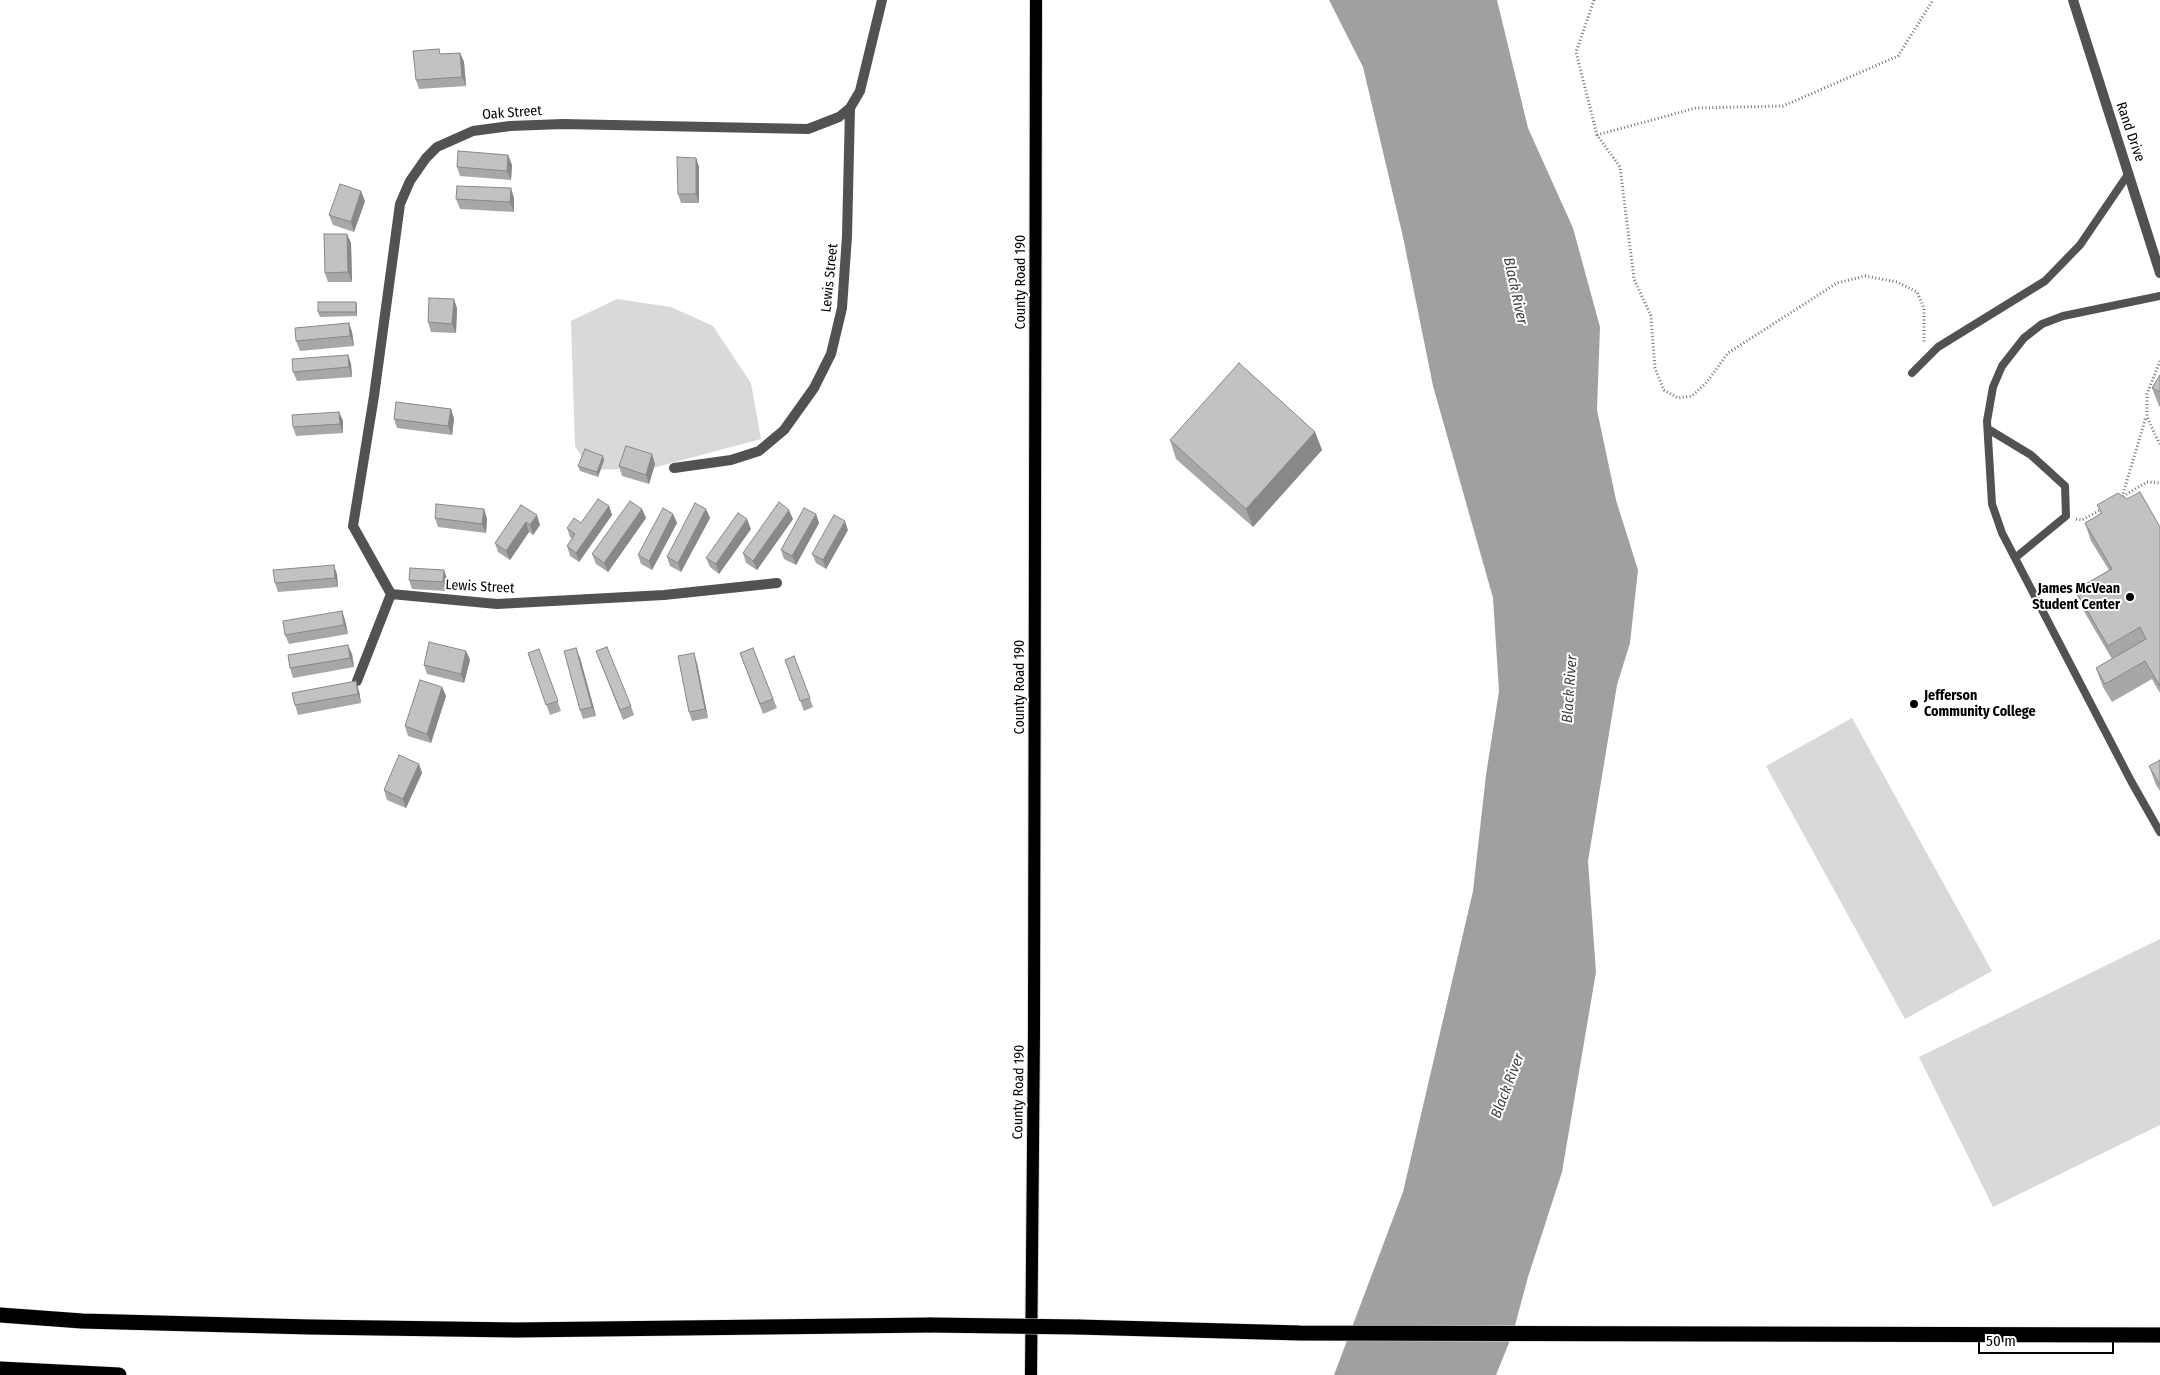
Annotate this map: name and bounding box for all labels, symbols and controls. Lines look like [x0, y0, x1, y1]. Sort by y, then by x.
street label: Rand Drive [2112, 100, 2148, 164]
street label: Oak Street [482, 103, 542, 123]
street label: County Road 190 [1013, 235, 1029, 329]
street label: Lewis Street [818, 243, 842, 313]
water label: Black River [1499, 256, 1531, 326]
street label: Lewis Street [445, 577, 515, 597]
place label: James McVean Student Center [2032, 581, 2120, 614]
marker: James McVean Student Center [2124, 591, 2136, 603]
street label: County Road 190 [1012, 640, 1028, 734]
water label: Black River [1559, 654, 1581, 724]
place label: Jefferson Community College [1924, 688, 2036, 720]
marker: Jefferson Community College [1908, 698, 1920, 710]
street label: County Road 190 [1010, 1044, 1028, 1140]
water label: Black River [1487, 1051, 1529, 1121]
scale bar [1980, 1322, 2116, 1354]
text: 50 m [1986, 1332, 2016, 1350]

